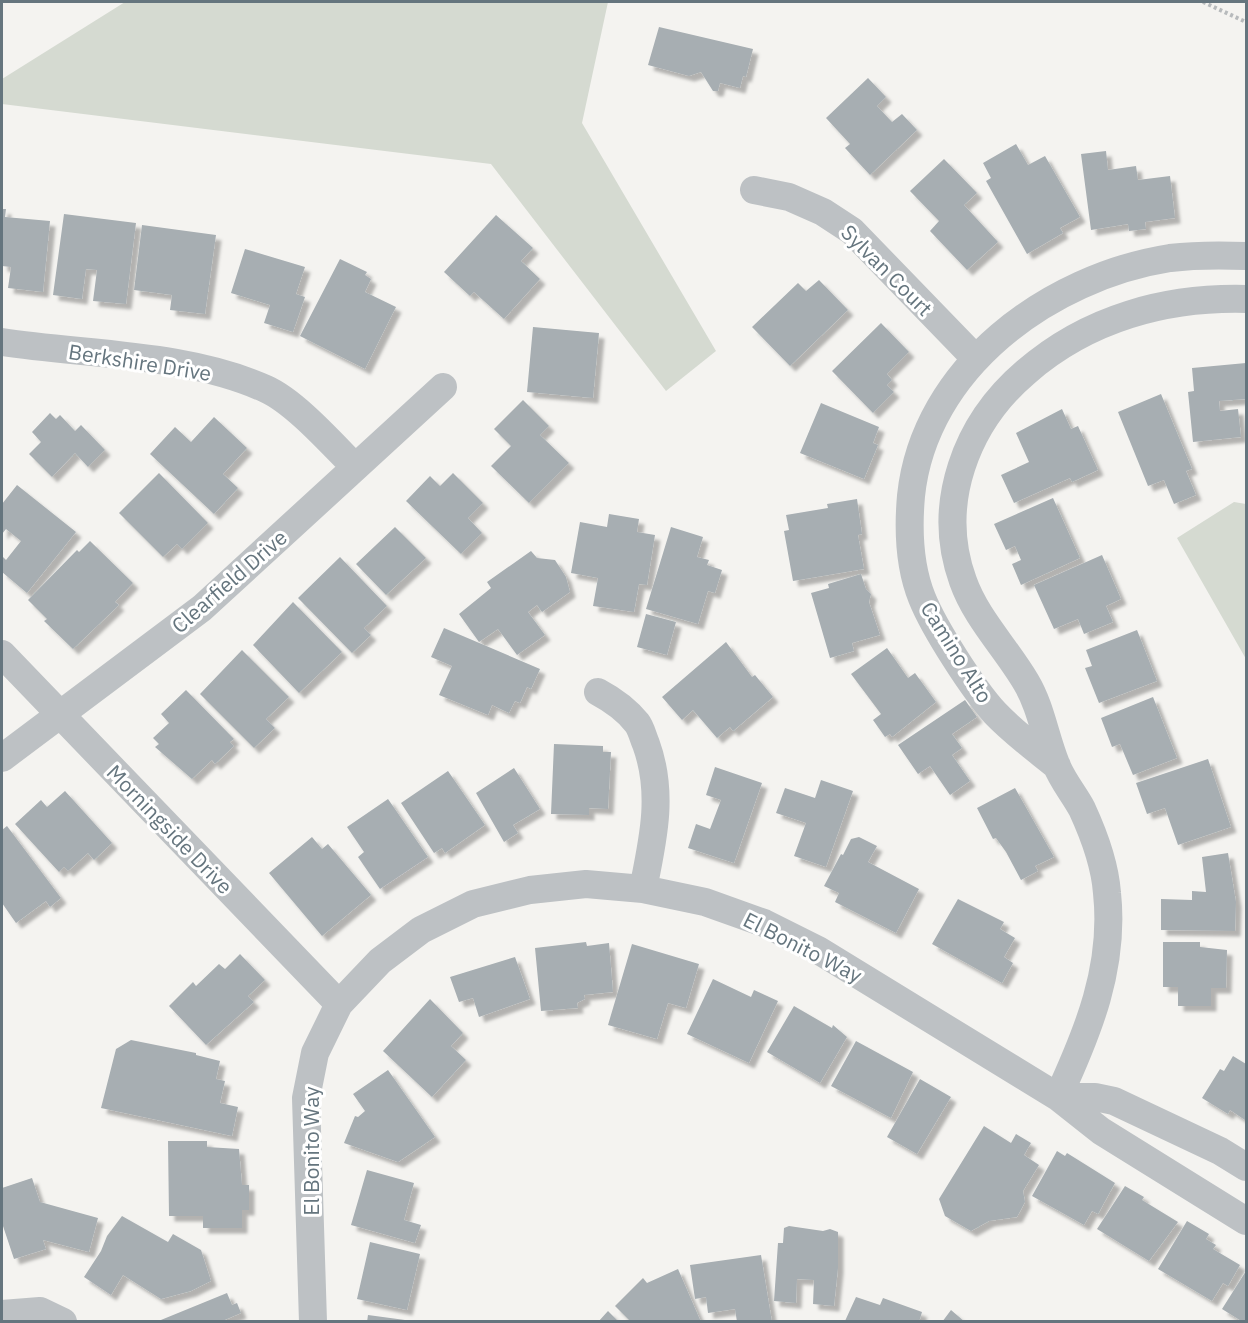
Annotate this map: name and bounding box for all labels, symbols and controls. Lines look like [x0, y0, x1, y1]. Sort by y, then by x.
street label: Sylvan Court [835, 218, 939, 322]
street label: Berkshire Drive [67, 337, 213, 387]
street label: Clearfield Drive [165, 523, 293, 639]
street label: Camino Alto [915, 596, 999, 708]
street label: Morningside Drive [101, 758, 239, 900]
street label: El Bonito Way [739, 905, 868, 989]
street label: El Bonito Way [297, 1086, 325, 1216]

